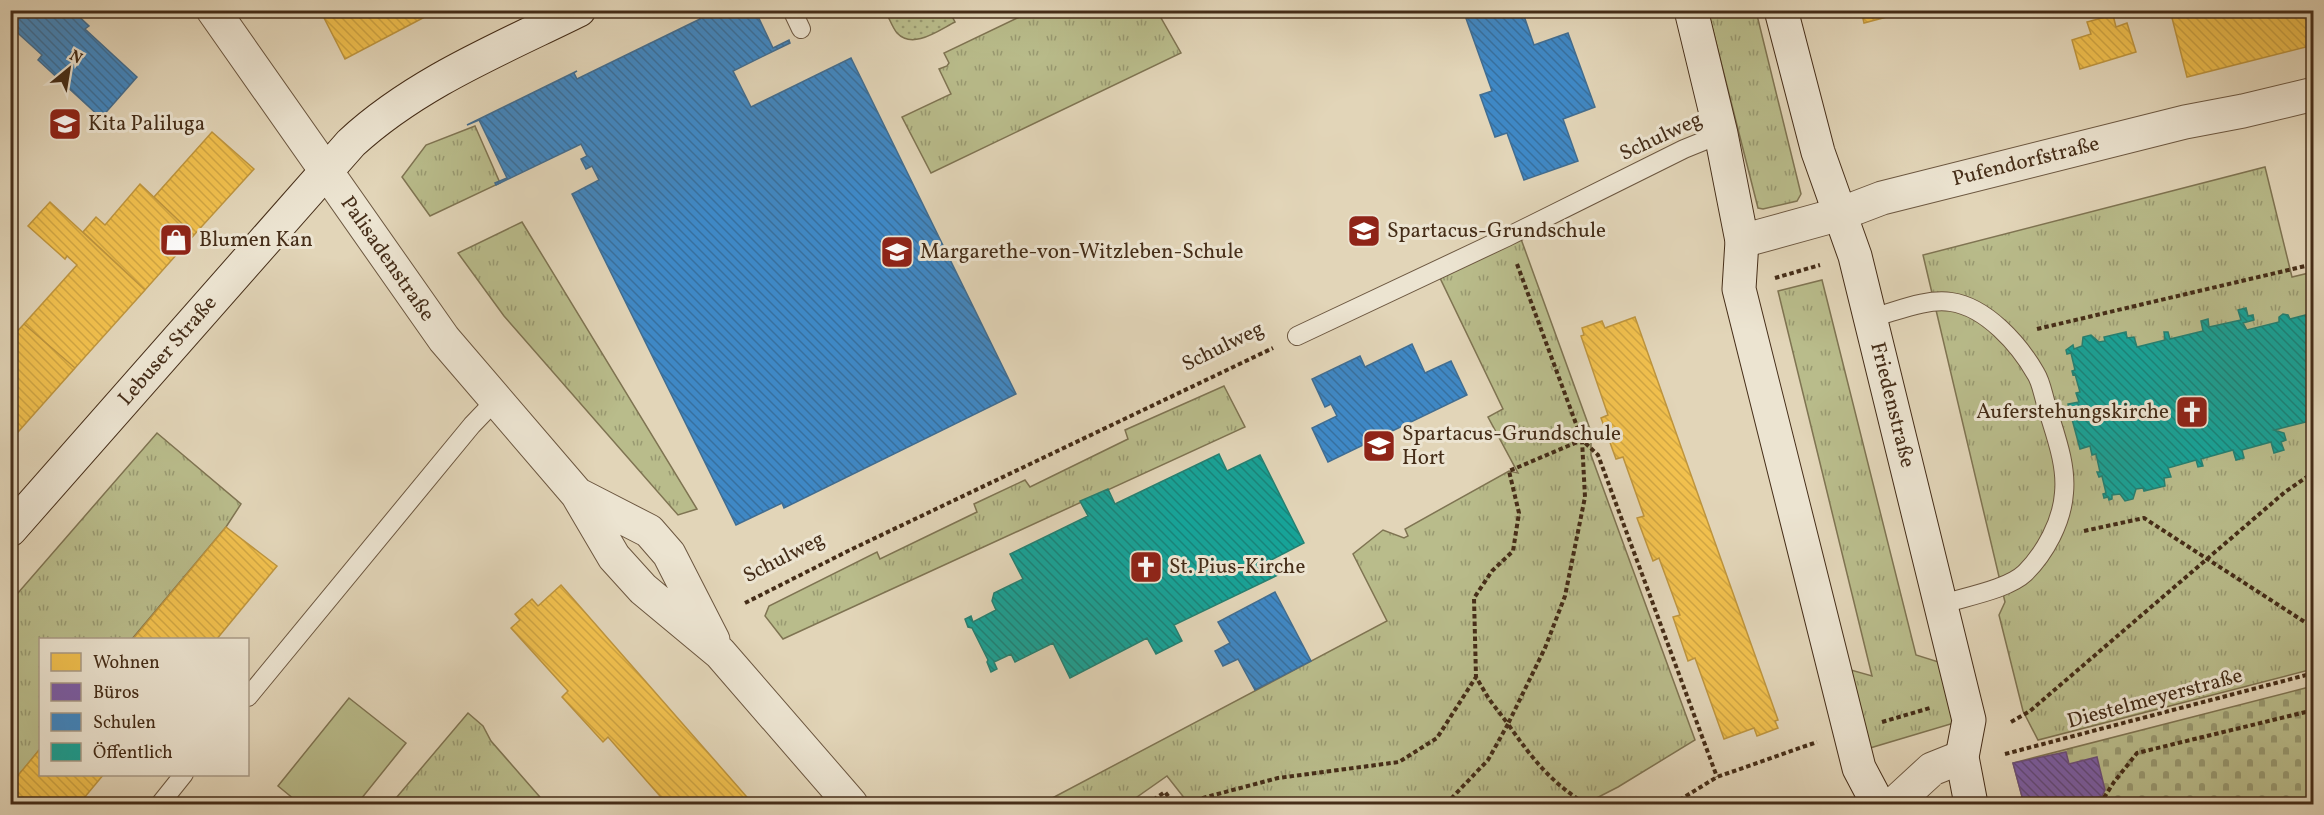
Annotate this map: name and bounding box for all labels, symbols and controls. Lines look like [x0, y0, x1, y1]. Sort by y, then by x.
north arrow [39, 39, 99, 99]
text: N [65, 45, 86, 70]
street label: Schulweg [1615, 105, 1707, 169]
school or university icon: Kita Paliluga [47, 106, 83, 142]
place label: Kita Paliluga [88, 110, 205, 139]
street label: Pufendorfstraße [1949, 130, 2103, 194]
street label: Palisadenstraße [333, 190, 441, 328]
school or university icon: Spartacus-Grundschule [1346, 213, 1382, 249]
place label: Spartacus-Grundschule [1387, 217, 1606, 246]
shop icon: Blumen Kan [158, 222, 194, 258]
place label: Blumen Kan [199, 226, 313, 255]
school or university icon: Margarethe-von-Witzleben-Schule [879, 234, 915, 270]
place label: Margarethe-von-Witzleben-Schule [920, 238, 1243, 267]
street label: Lebuser Straße [112, 289, 224, 412]
street label: Schulweg [1177, 315, 1269, 379]
street label: Friedenstraße [1862, 339, 1922, 471]
church icon: Auferstehungskirche [2174, 394, 2210, 430]
place label: Auferstehungskirche [1976, 398, 2169, 427]
place label: Spartacus-Grundschule Hort [1402, 420, 1621, 473]
school or university icon: Spartacus-Grundschule Hort [1361, 428, 1397, 464]
street label: Schulweg [738, 525, 830, 591]
church icon: St. Pius-Kirche [1128, 549, 1164, 585]
place label: St. Pius-Kirche [1169, 553, 1305, 582]
legend [39, 638, 249, 776]
text: Wohnen [93, 651, 160, 676]
street label: Diestelmeyerstraße [2064, 662, 2246, 736]
text: Büros [93, 681, 139, 706]
text: Schulen [93, 711, 156, 736]
text: Öffentlich [93, 741, 173, 766]

